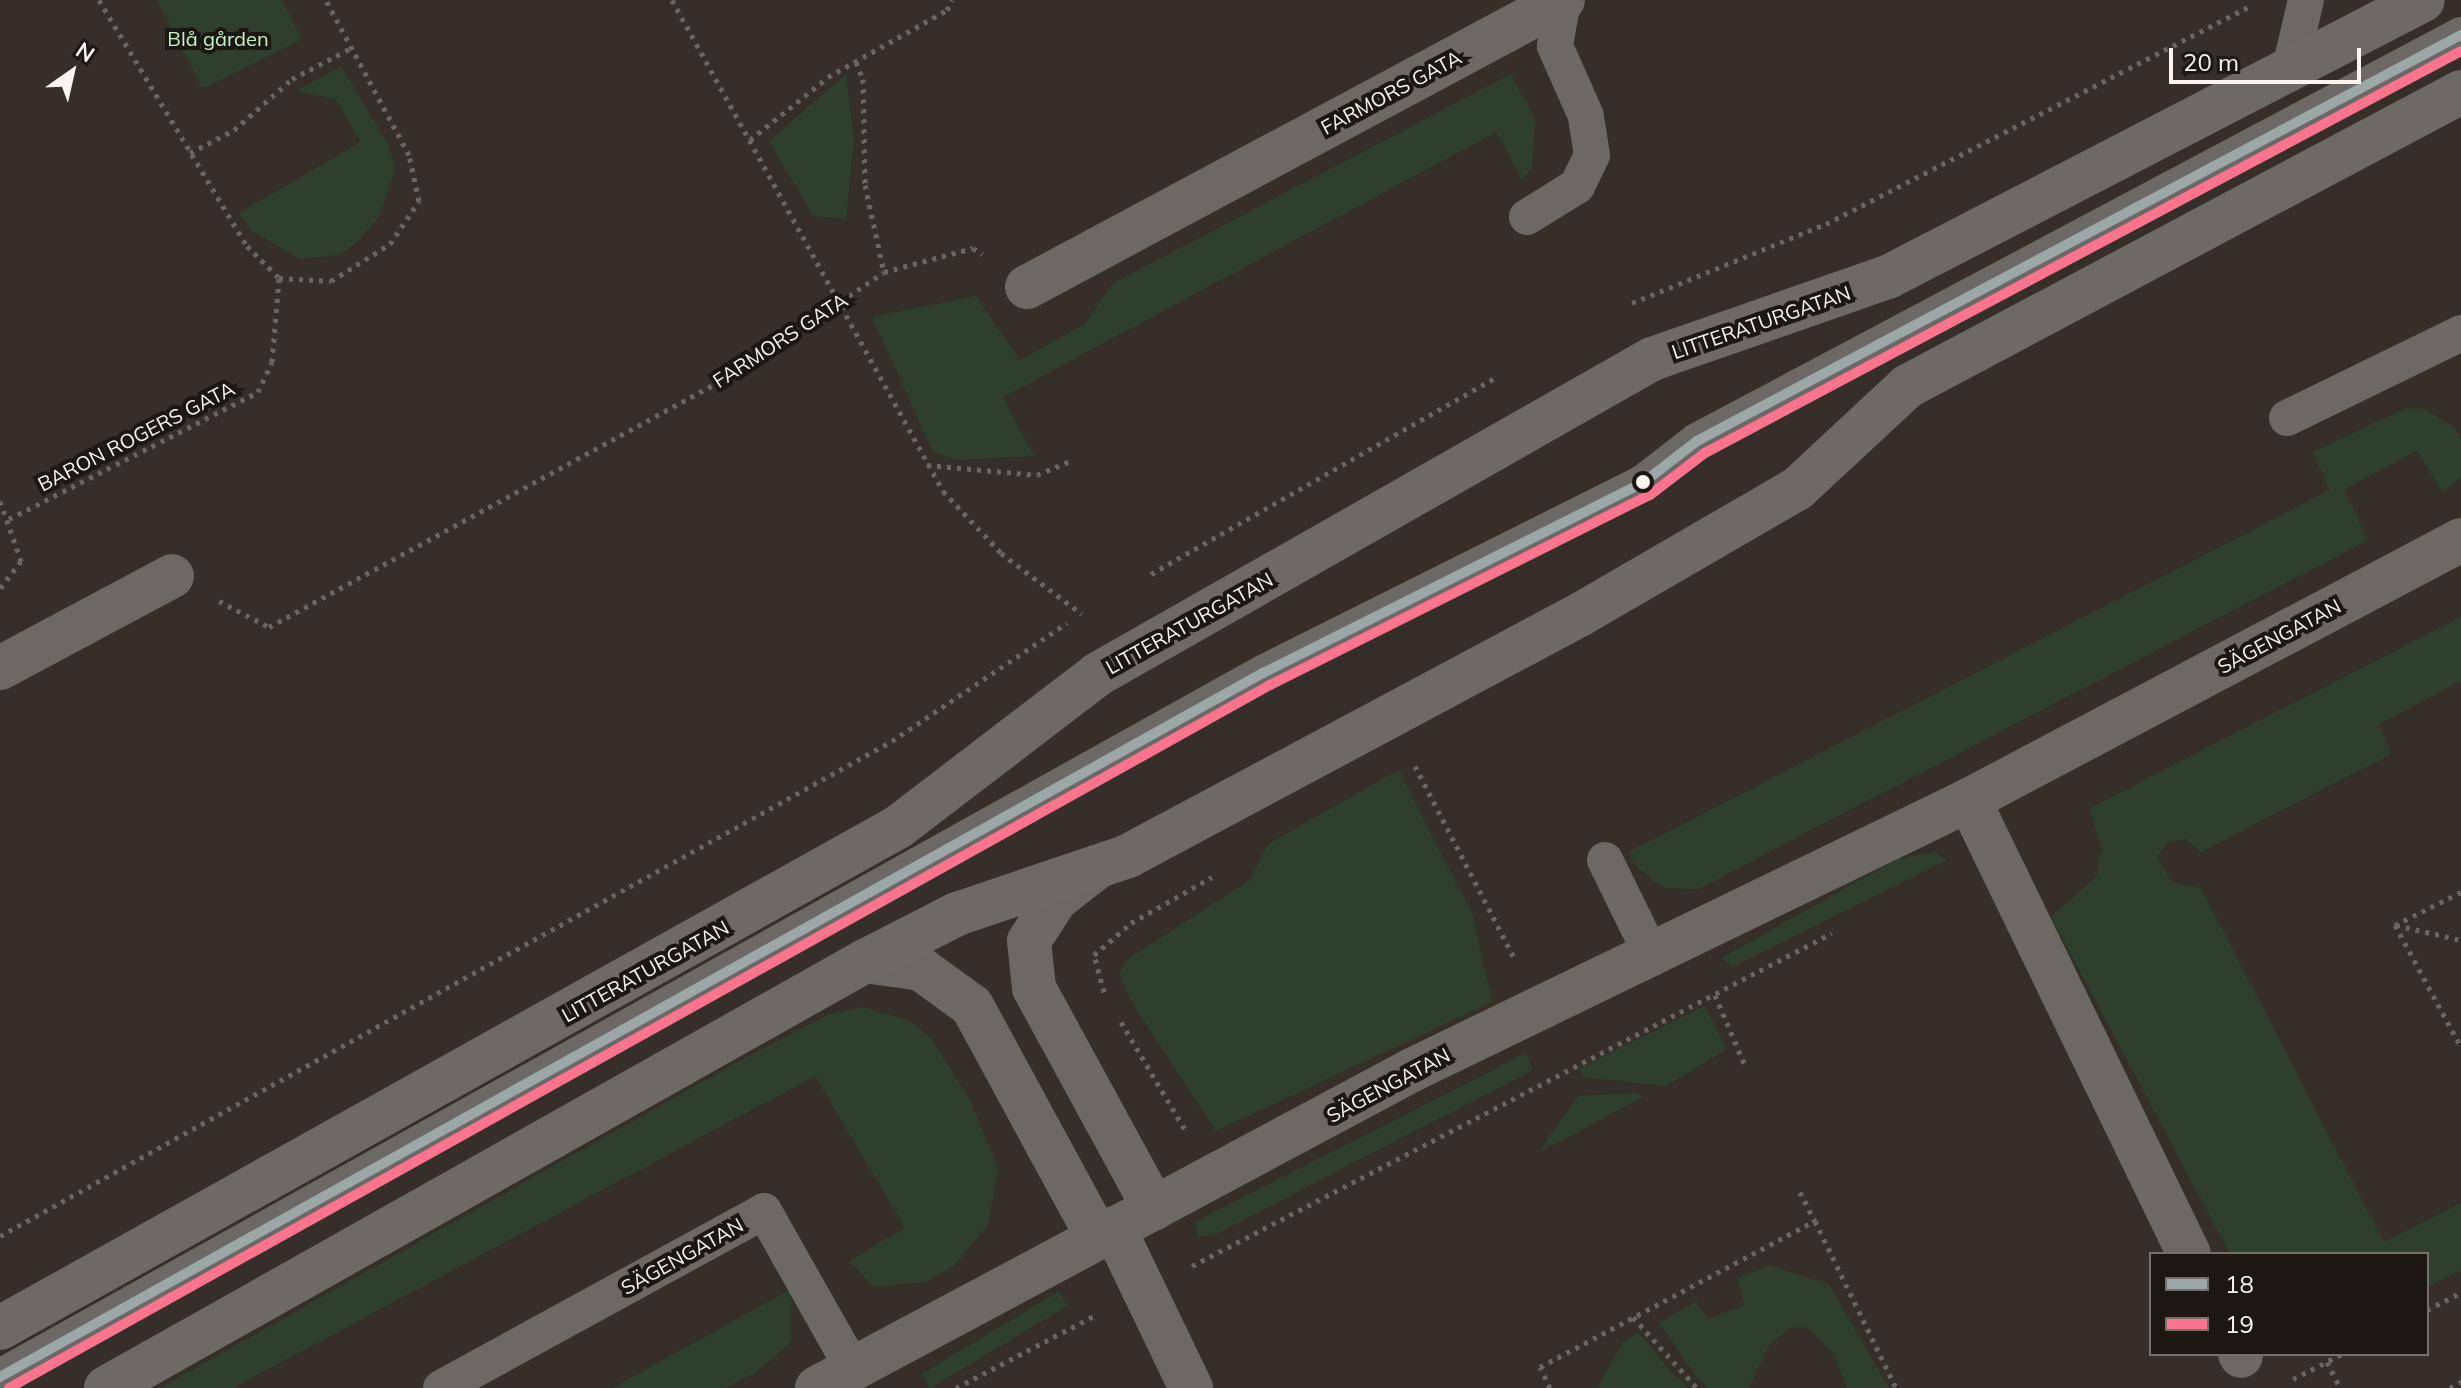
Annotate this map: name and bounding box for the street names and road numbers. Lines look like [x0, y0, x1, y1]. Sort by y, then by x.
street label: FARMORS GATA [1317, 45, 1465, 139]
street label: LITTERATURGATAN [1668, 280, 1854, 364]
street label: FARMORS GATA [708, 288, 852, 392]
street label: BARON ROGERS GATA [34, 376, 238, 496]
street label: LITTERATURGATAN [1101, 567, 1277, 679]
street label: SÄGENGATAN [2213, 593, 2345, 679]
street label: LITTERATURGATAN [557, 915, 733, 1027]
street label: SÄGENGATAN [1322, 1042, 1454, 1128]
street label: SÄGENGATAN [617, 1212, 747, 1300]

